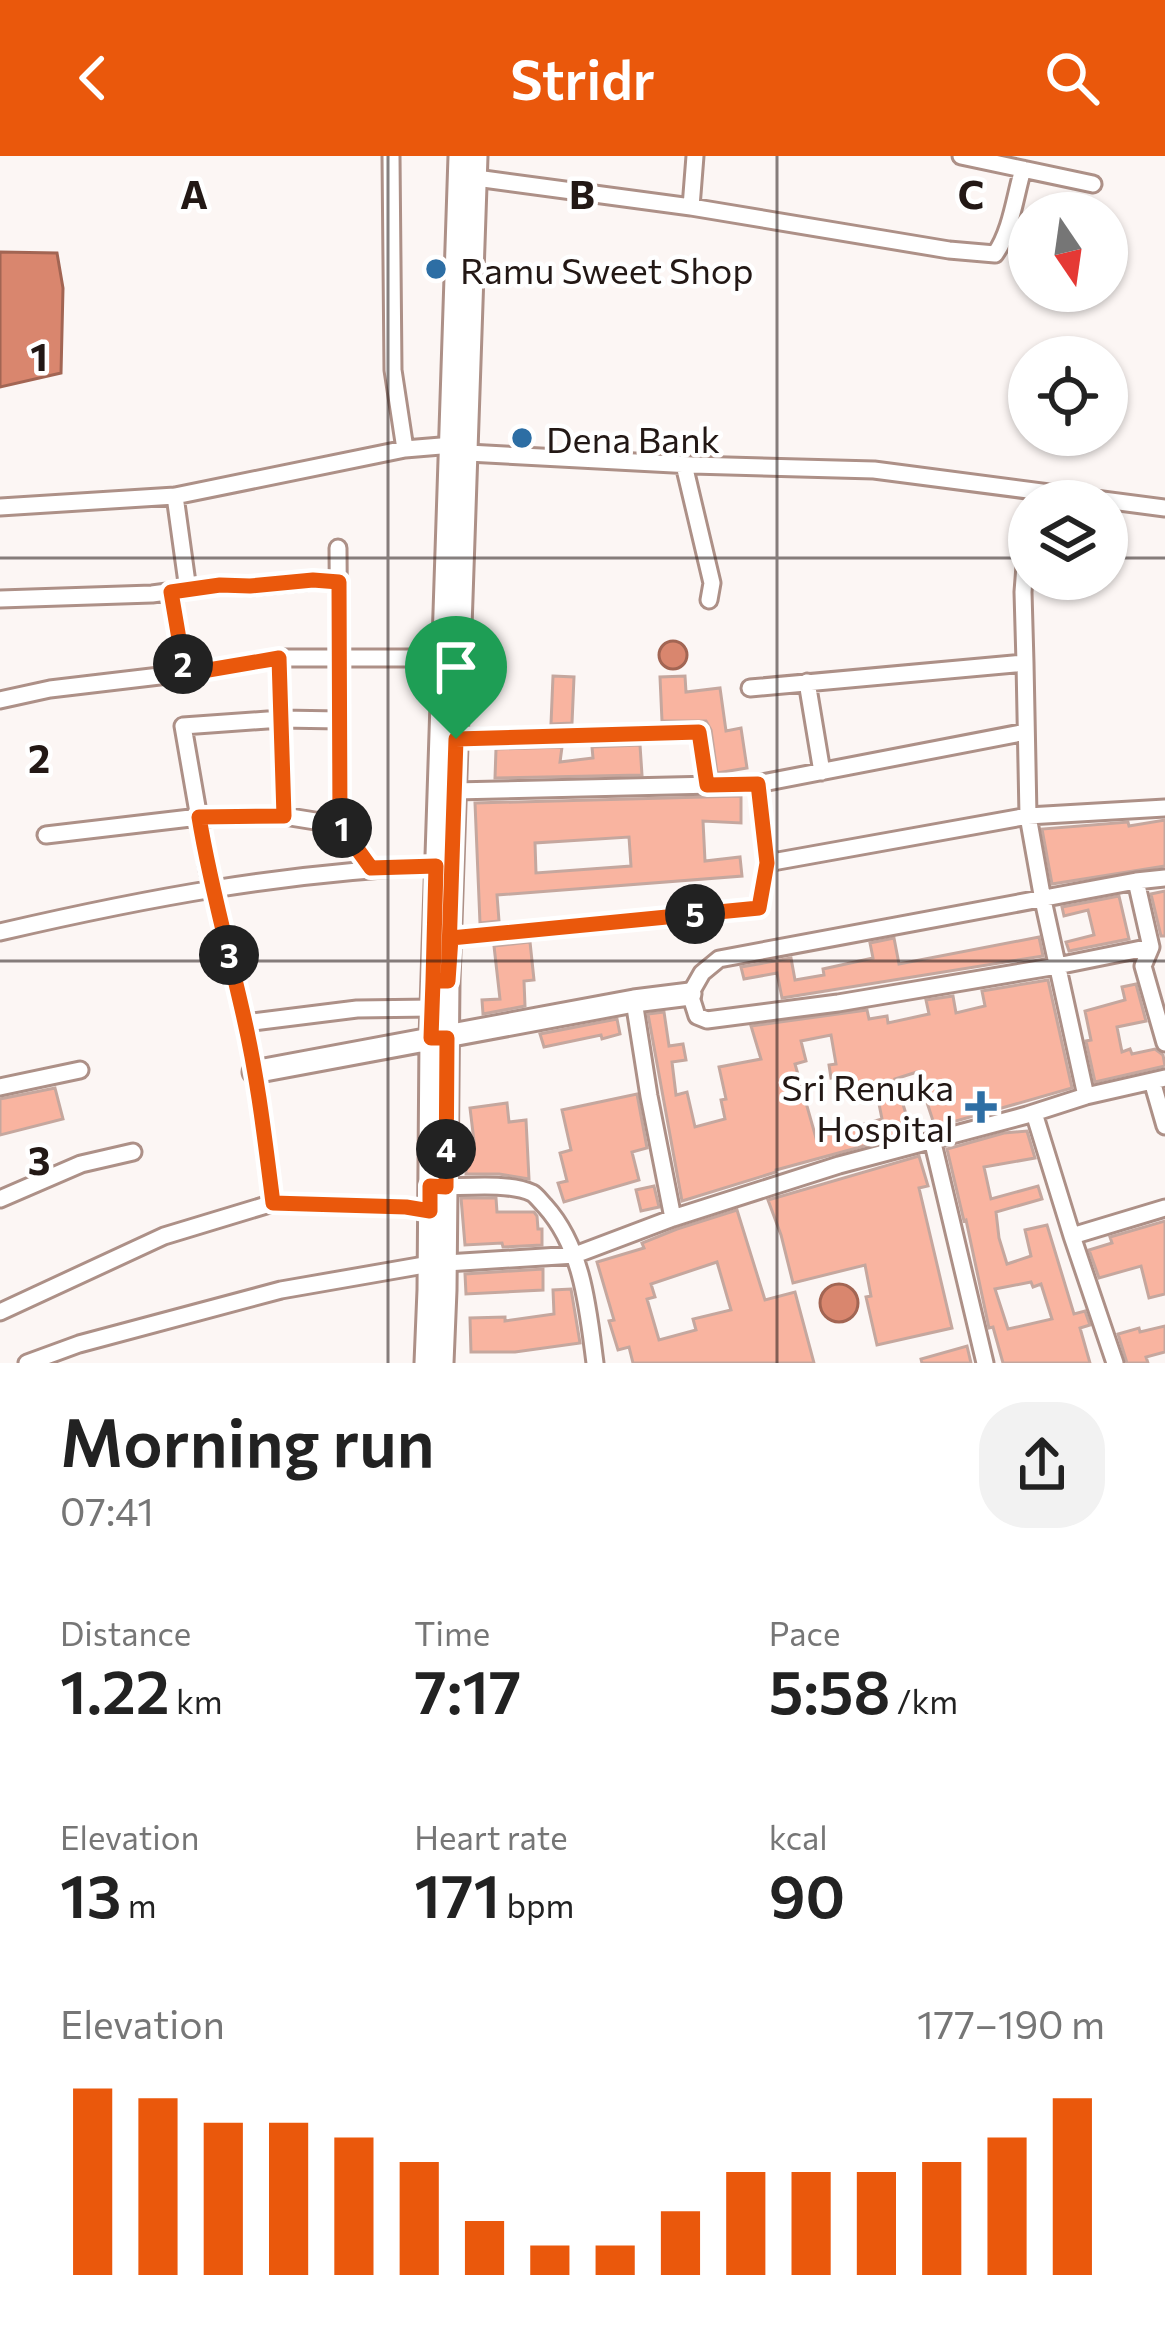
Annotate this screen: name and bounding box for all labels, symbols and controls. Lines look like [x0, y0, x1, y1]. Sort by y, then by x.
icon: back [60, 45, 126, 111]
text: Stridr [510, 45, 655, 111]
icon: search [1039, 45, 1105, 111]
text: A [180, 169, 208, 217]
text: B [569, 169, 595, 217]
text: C [958, 169, 984, 217]
north arrow [1008, 192, 1128, 312]
map controls [1008, 192, 1128, 600]
place label: Ramu Sweet Shop [460, 247, 754, 291]
marker: Ramu Sweet Shop [423, 256, 449, 282]
text: 1 [30, 331, 48, 379]
button: locate [1008, 336, 1128, 456]
place label: Dena Bank [546, 416, 720, 460]
marker: Dena Bank [509, 425, 535, 451]
button: layers [1008, 480, 1128, 600]
pin [405, 616, 507, 739]
pin: 2 [153, 634, 213, 694]
icon: arrive [423, 634, 489, 700]
text: 2 [174, 643, 192, 684]
text: 2 [28, 733, 50, 781]
pin: 1 [312, 798, 372, 858]
text: 1 [335, 807, 349, 848]
pin: 5 [665, 884, 725, 944]
text: 5 [685, 893, 705, 934]
pin: 3 [199, 925, 259, 985]
text: 3 [219, 934, 239, 975]
place label: Sri Renuka Hospital [781, 1064, 954, 1149]
marker: Sri Renuka Hospital [965, 1091, 997, 1123]
pin: 4 [416, 1119, 476, 1179]
text: 4 [436, 1128, 456, 1169]
text: 3 [28, 1135, 50, 1183]
text: Morning run [60, 1400, 435, 1481]
button: share [979, 1402, 1105, 1528]
text: 07:41 [60, 1486, 154, 1534]
text: Distance [60, 1612, 191, 1653]
text: Time [414, 1612, 490, 1653]
text: Pace [769, 1612, 840, 1653]
text: 1.22 [60, 1653, 170, 1726]
text: 7:17 [414, 1653, 521, 1726]
text: 5:58 [769, 1653, 890, 1726]
text: km [170, 1680, 223, 1721]
text: /km [890, 1680, 958, 1721]
text: Elevation [60, 1816, 199, 1857]
text: Heart rate [414, 1816, 568, 1857]
text: kcal [769, 1816, 828, 1857]
text: 13 [60, 1857, 121, 1930]
text: 171 [414, 1857, 500, 1930]
text: 90 [769, 1857, 845, 1930]
text: m [121, 1884, 157, 1925]
text: bpm [500, 1884, 574, 1925]
text: Elevation [60, 1999, 225, 2047]
text: 177–190 m [917, 1999, 1105, 2047]

